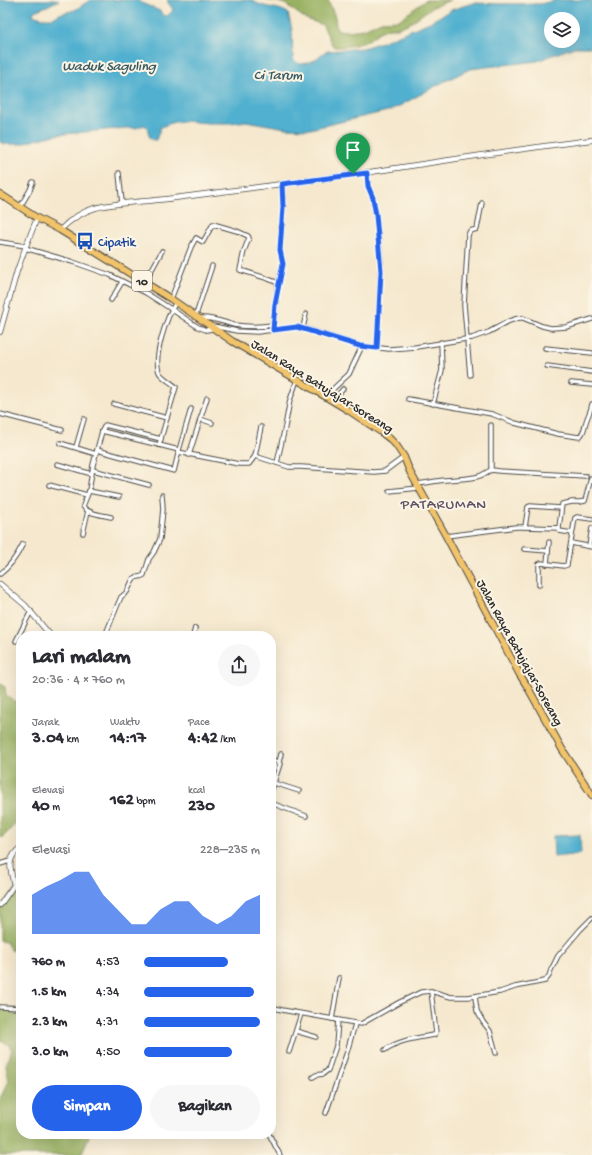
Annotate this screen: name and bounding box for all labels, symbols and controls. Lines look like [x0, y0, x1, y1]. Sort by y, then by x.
map controls [544, 12, 580, 48]
button: layers [544, 12, 580, 48]
water label: Waduk Saguling [62, 59, 157, 76]
water label: Ci Tarum [254, 68, 302, 85]
pin [336, 133, 370, 174]
icon: arrive [342, 139, 364, 161]
bus stop icon: Cipatik [75, 231, 95, 251]
place label: Cipatik [98, 236, 137, 251]
road number: 10 [132, 271, 152, 291]
street label: Jalan Raya Batujajar-Soreang [248, 337, 396, 437]
district label: PATARUMAN [400, 496, 487, 514]
street label: Jalan Raya Batujajar-Soreang [472, 577, 565, 729]
button: share [218, 644, 260, 686]
text: Lari malam [32, 645, 131, 671]
text: 20:36 · 4 × 760 m [32, 673, 125, 688]
text: Jarak [32, 717, 59, 729]
text: Waktu [110, 717, 140, 729]
text: Pace [188, 717, 210, 729]
text: 3.04 [32, 729, 64, 749]
text: 14:17 [110, 729, 146, 749]
text: 4:42 [188, 729, 218, 749]
text: km [64, 734, 79, 746]
text: /km [218, 734, 236, 746]
text: Elevasi [32, 785, 64, 797]
text: kcal [188, 785, 205, 797]
text: 162 [110, 791, 134, 811]
text: bpm [134, 796, 155, 808]
text: 40 [32, 797, 50, 817]
text: 230 [188, 797, 215, 817]
text: m [50, 802, 60, 814]
text: Elevasi [32, 843, 70, 858]
text: 228–235 m [200, 843, 260, 858]
text: 760 m [32, 955, 65, 970]
text: 4:53 [96, 955, 120, 970]
text: 1.5 km [32, 985, 66, 1000]
text: 4:34 [96, 985, 119, 1000]
text: 2.3 km [32, 1015, 67, 1030]
text: 4:31 [96, 1015, 118, 1030]
text: 3.0 km [32, 1045, 68, 1060]
text: 4:50 [96, 1045, 120, 1060]
button: Simpan [32, 1085, 142, 1131]
button: Bagikan [150, 1085, 260, 1131]

